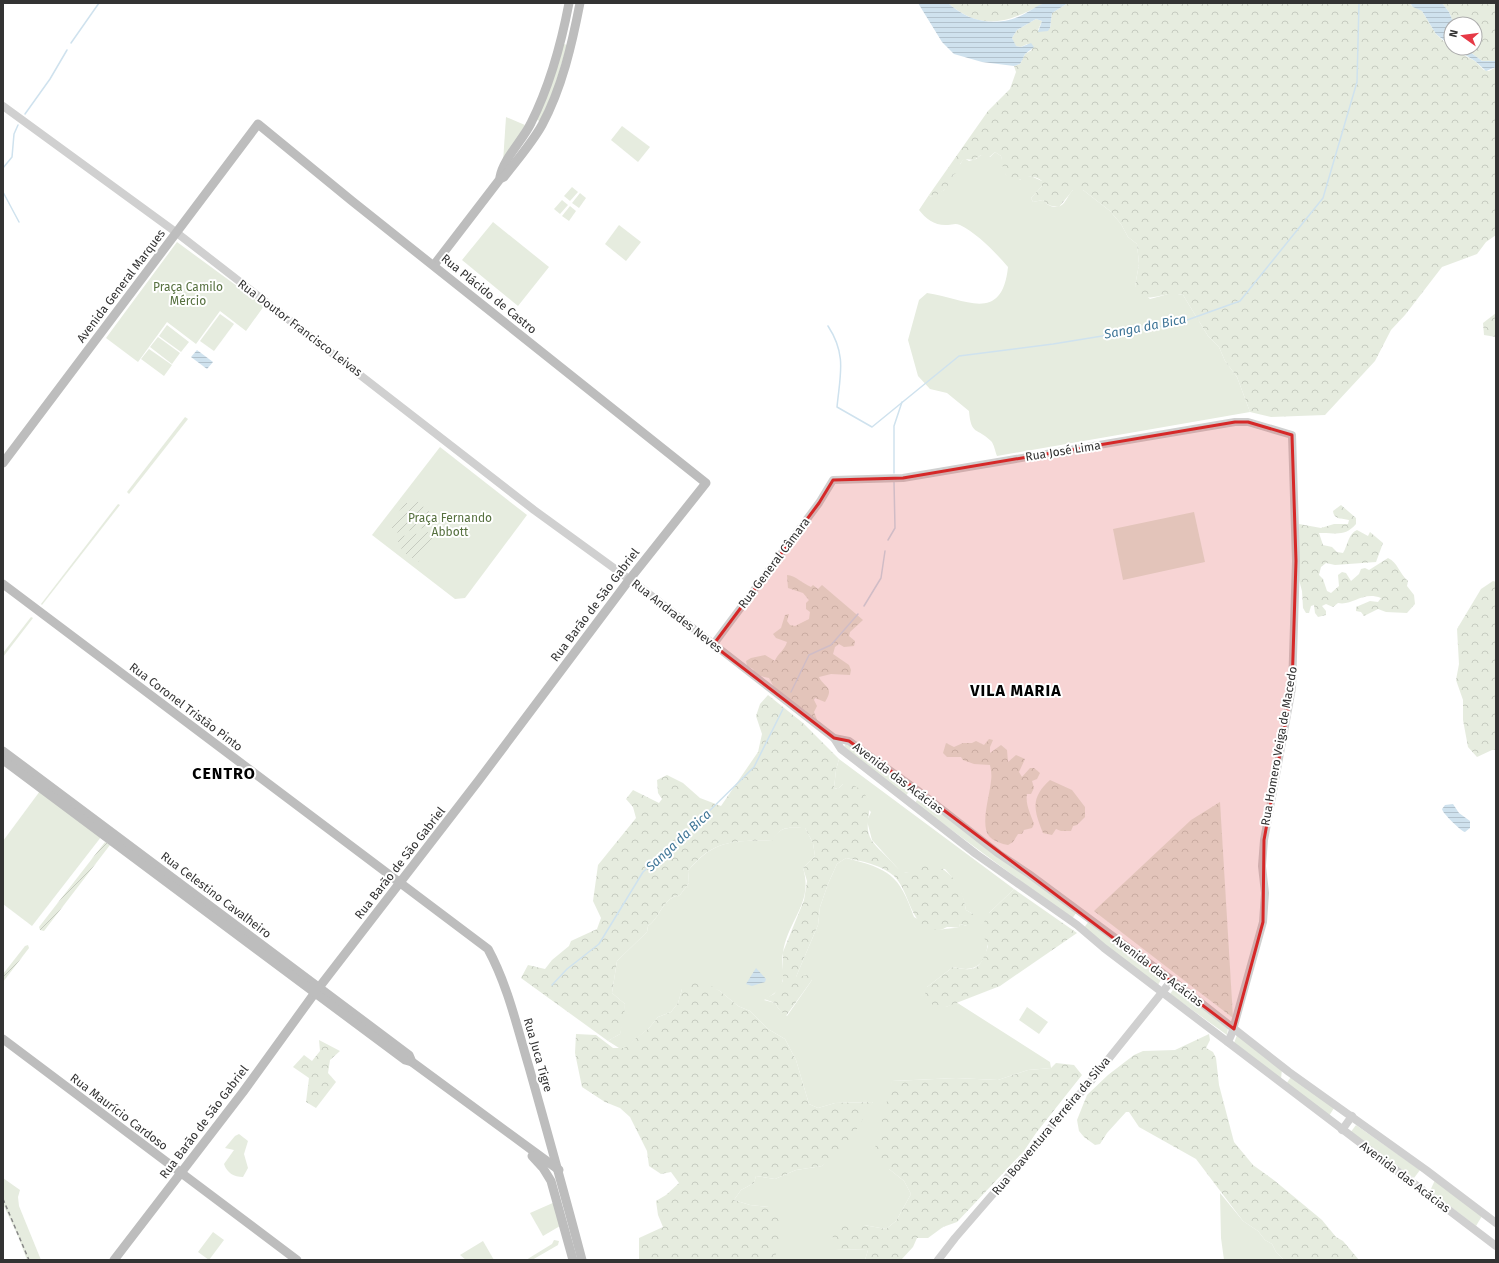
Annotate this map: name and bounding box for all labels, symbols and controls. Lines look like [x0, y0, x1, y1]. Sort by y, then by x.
north arrow [1443, 16, 1483, 56]
text: N [1447, 29, 1461, 39]
street label: Avenida General Marques [74, 226, 168, 345]
street label: Rua Plácido de Castro [439, 251, 539, 337]
street label: Rua Doutor Francisco Leivas [235, 277, 365, 379]
park label: Praça Camilo Mércio [153, 280, 223, 308]
water label: Sanga da Bica [1102, 311, 1187, 342]
street label: Rua José Lima [1024, 438, 1102, 464]
park label: Praça Fernando Abbott [408, 511, 492, 539]
street label: Rua General Câmara [735, 515, 813, 611]
street label: Rua Barão de São Gabriel [548, 545, 642, 664]
street label: Rua Andrades Neves [629, 576, 725, 656]
street label: Rua Coronel Tristão Pinto [127, 660, 245, 754]
street label: Rua Homero Veiga de Macedo [1258, 665, 1300, 827]
district label: VILA MARIA [969, 681, 1062, 700]
street label: Avenida das Acácias [850, 740, 946, 817]
district label: CENTRO [192, 764, 256, 783]
street label: Rua Barão de São Gabriel [352, 804, 448, 922]
water label: Sanga da Bica [642, 806, 714, 875]
street label: Rua Celestino Cavalheiro [158, 849, 274, 941]
street label: Avenida das Acácias [1110, 933, 1206, 1010]
street label: Rua Juca Tigre [521, 1016, 555, 1094]
street label: Rua Boaventura Ferreira da Silva [989, 1054, 1113, 1198]
street label: Rua Barão de São Gabriel [157, 1062, 251, 1181]
street label: Rua Maurício Cardoso [68, 1071, 170, 1153]
street label: Avenida das Acácias [1357, 1139, 1453, 1216]

